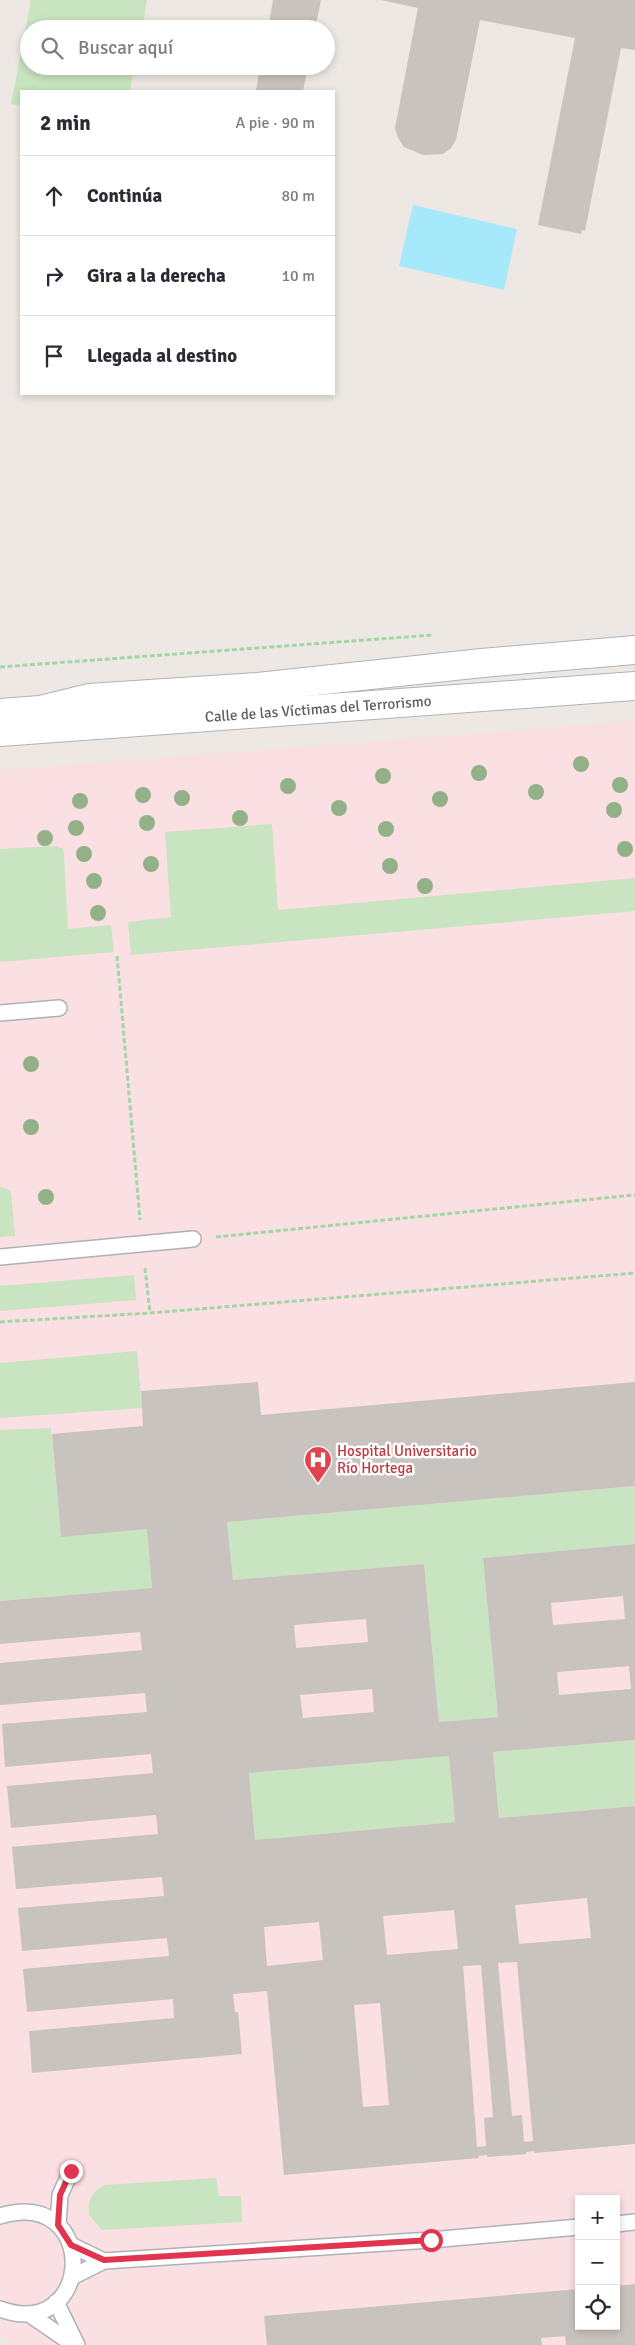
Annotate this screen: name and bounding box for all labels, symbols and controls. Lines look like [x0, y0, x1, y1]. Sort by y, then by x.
search box [20, 20, 335, 75]
icon: search [38, 34, 66, 62]
text: Buscar aquí [78, 36, 173, 60]
text: 2 min [40, 110, 91, 136]
text: A pie · 90 m [235, 113, 315, 133]
icon: ahead [40, 182, 68, 210]
text: Continúa [87, 184, 162, 208]
text: 80 m [281, 186, 315, 206]
icon: right [40, 262, 68, 290]
text: Gira a la derecha [87, 264, 226, 288]
text: 10 m [281, 266, 315, 286]
icon: arrive [40, 342, 68, 370]
text: Llegada al destino [87, 344, 237, 368]
street label: Calle de las Víctimas del Terrorismo [204, 692, 432, 726]
place label: Hospital Universitario Río Hortega [337, 1442, 477, 1477]
hospital icon: Hospital Universitario Río Hortega [303, 1445, 333, 1484]
route end [60, 2160, 83, 2183]
map controls [575, 2195, 620, 2330]
button: + [575, 2195, 620, 2240]
route start [420, 2229, 443, 2252]
button: − [575, 2240, 620, 2285]
button: locate [575, 2285, 620, 2330]

